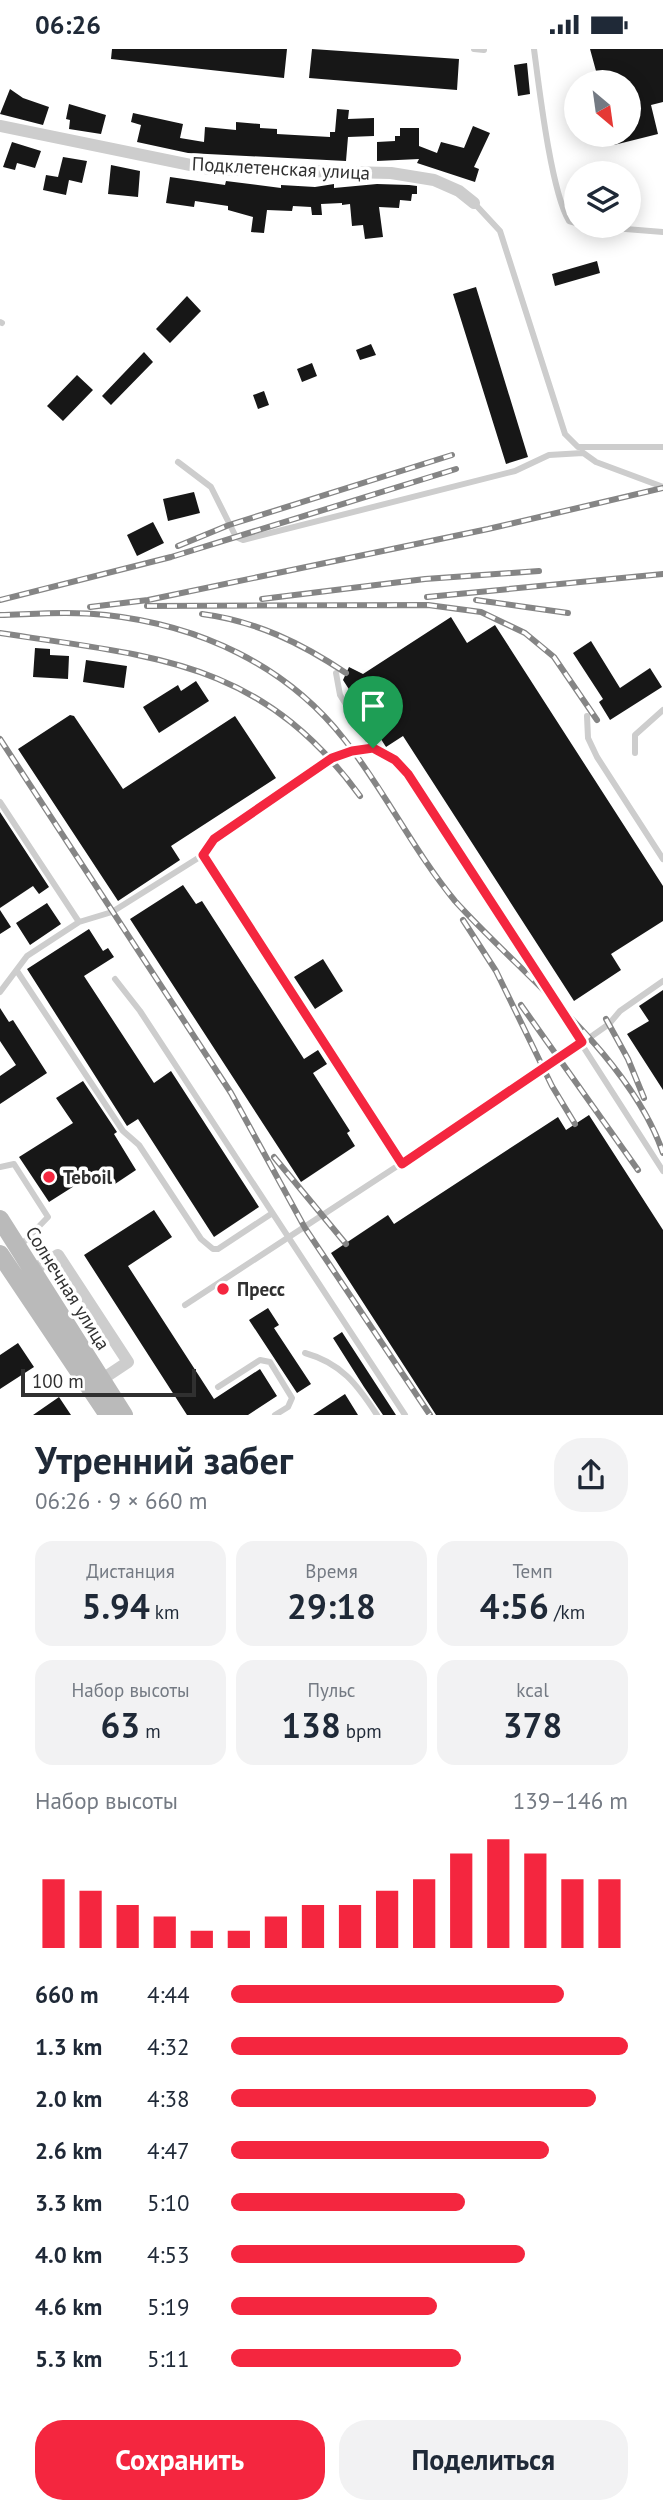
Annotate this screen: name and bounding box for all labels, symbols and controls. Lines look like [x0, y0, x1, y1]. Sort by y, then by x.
text: 06:26 [35, 8, 101, 41]
north arrow [564, 70, 640, 147]
map controls [564, 70, 641, 238]
street label: Подклетенская улица [191, 151, 371, 185]
button: layers [564, 161, 641, 238]
pin [343, 676, 403, 748]
icon: arrive [354, 687, 392, 725]
place label: Teboil [63, 1165, 113, 1189]
marker: Teboil [41, 1169, 57, 1185]
street label: Солнечная улица [20, 1222, 116, 1354]
place label: Пресс [237, 1277, 285, 1301]
marker: Пресс [215, 1281, 231, 1297]
scale bar [21, 1366, 196, 1398]
text: 100 m [32, 1369, 84, 1393]
text: Утренний забег [35, 1435, 293, 1484]
button: share [554, 1438, 628, 1512]
text: 06:26 · 9 × 660 m [35, 1486, 207, 1515]
text: Дистанция [86, 1559, 175, 1583]
text: Время [305, 1559, 358, 1583]
text: Темп [512, 1559, 553, 1583]
text: 5.94 [82, 1583, 150, 1629]
text: 29:18 [287, 1583, 376, 1629]
text: 4:56 [480, 1583, 549, 1629]
text: km [150, 1600, 179, 1624]
text: /km [549, 1600, 585, 1624]
text: Набор высоты [71, 1678, 190, 1702]
text: Пульс [308, 1678, 355, 1702]
text: kcal [516, 1678, 549, 1702]
text: 63 [100, 1702, 140, 1748]
text: 138 [281, 1702, 341, 1748]
text: 378 [503, 1702, 562, 1748]
text: m [140, 1719, 161, 1743]
text: bpm [341, 1719, 382, 1743]
text: Набор высоты [35, 1786, 178, 1815]
text: 139–146 m [513, 1786, 628, 1815]
text: 660 m [35, 1980, 98, 2009]
text: 4:44 [147, 1980, 190, 2009]
text: 1.3 km [35, 2032, 102, 2061]
text: 4:32 [147, 2032, 190, 2061]
text: 2.0 km [35, 2084, 102, 2113]
text: 4:38 [147, 2084, 190, 2113]
text: 2.6 km [35, 2136, 102, 2165]
text: 4:47 [147, 2136, 190, 2165]
text: 3.3 km [35, 2188, 102, 2217]
text: 5:10 [147, 2188, 190, 2217]
text: 4.0 km [35, 2240, 102, 2269]
text: 4:53 [147, 2240, 190, 2269]
text: 4.6 km [35, 2292, 102, 2321]
text: 5:19 [147, 2292, 190, 2321]
text: 5.3 km [35, 2344, 102, 2373]
text: 5:11 [147, 2344, 190, 2373]
button: Сохранить [35, 2420, 325, 2500]
button: Поделиться [339, 2420, 628, 2500]

